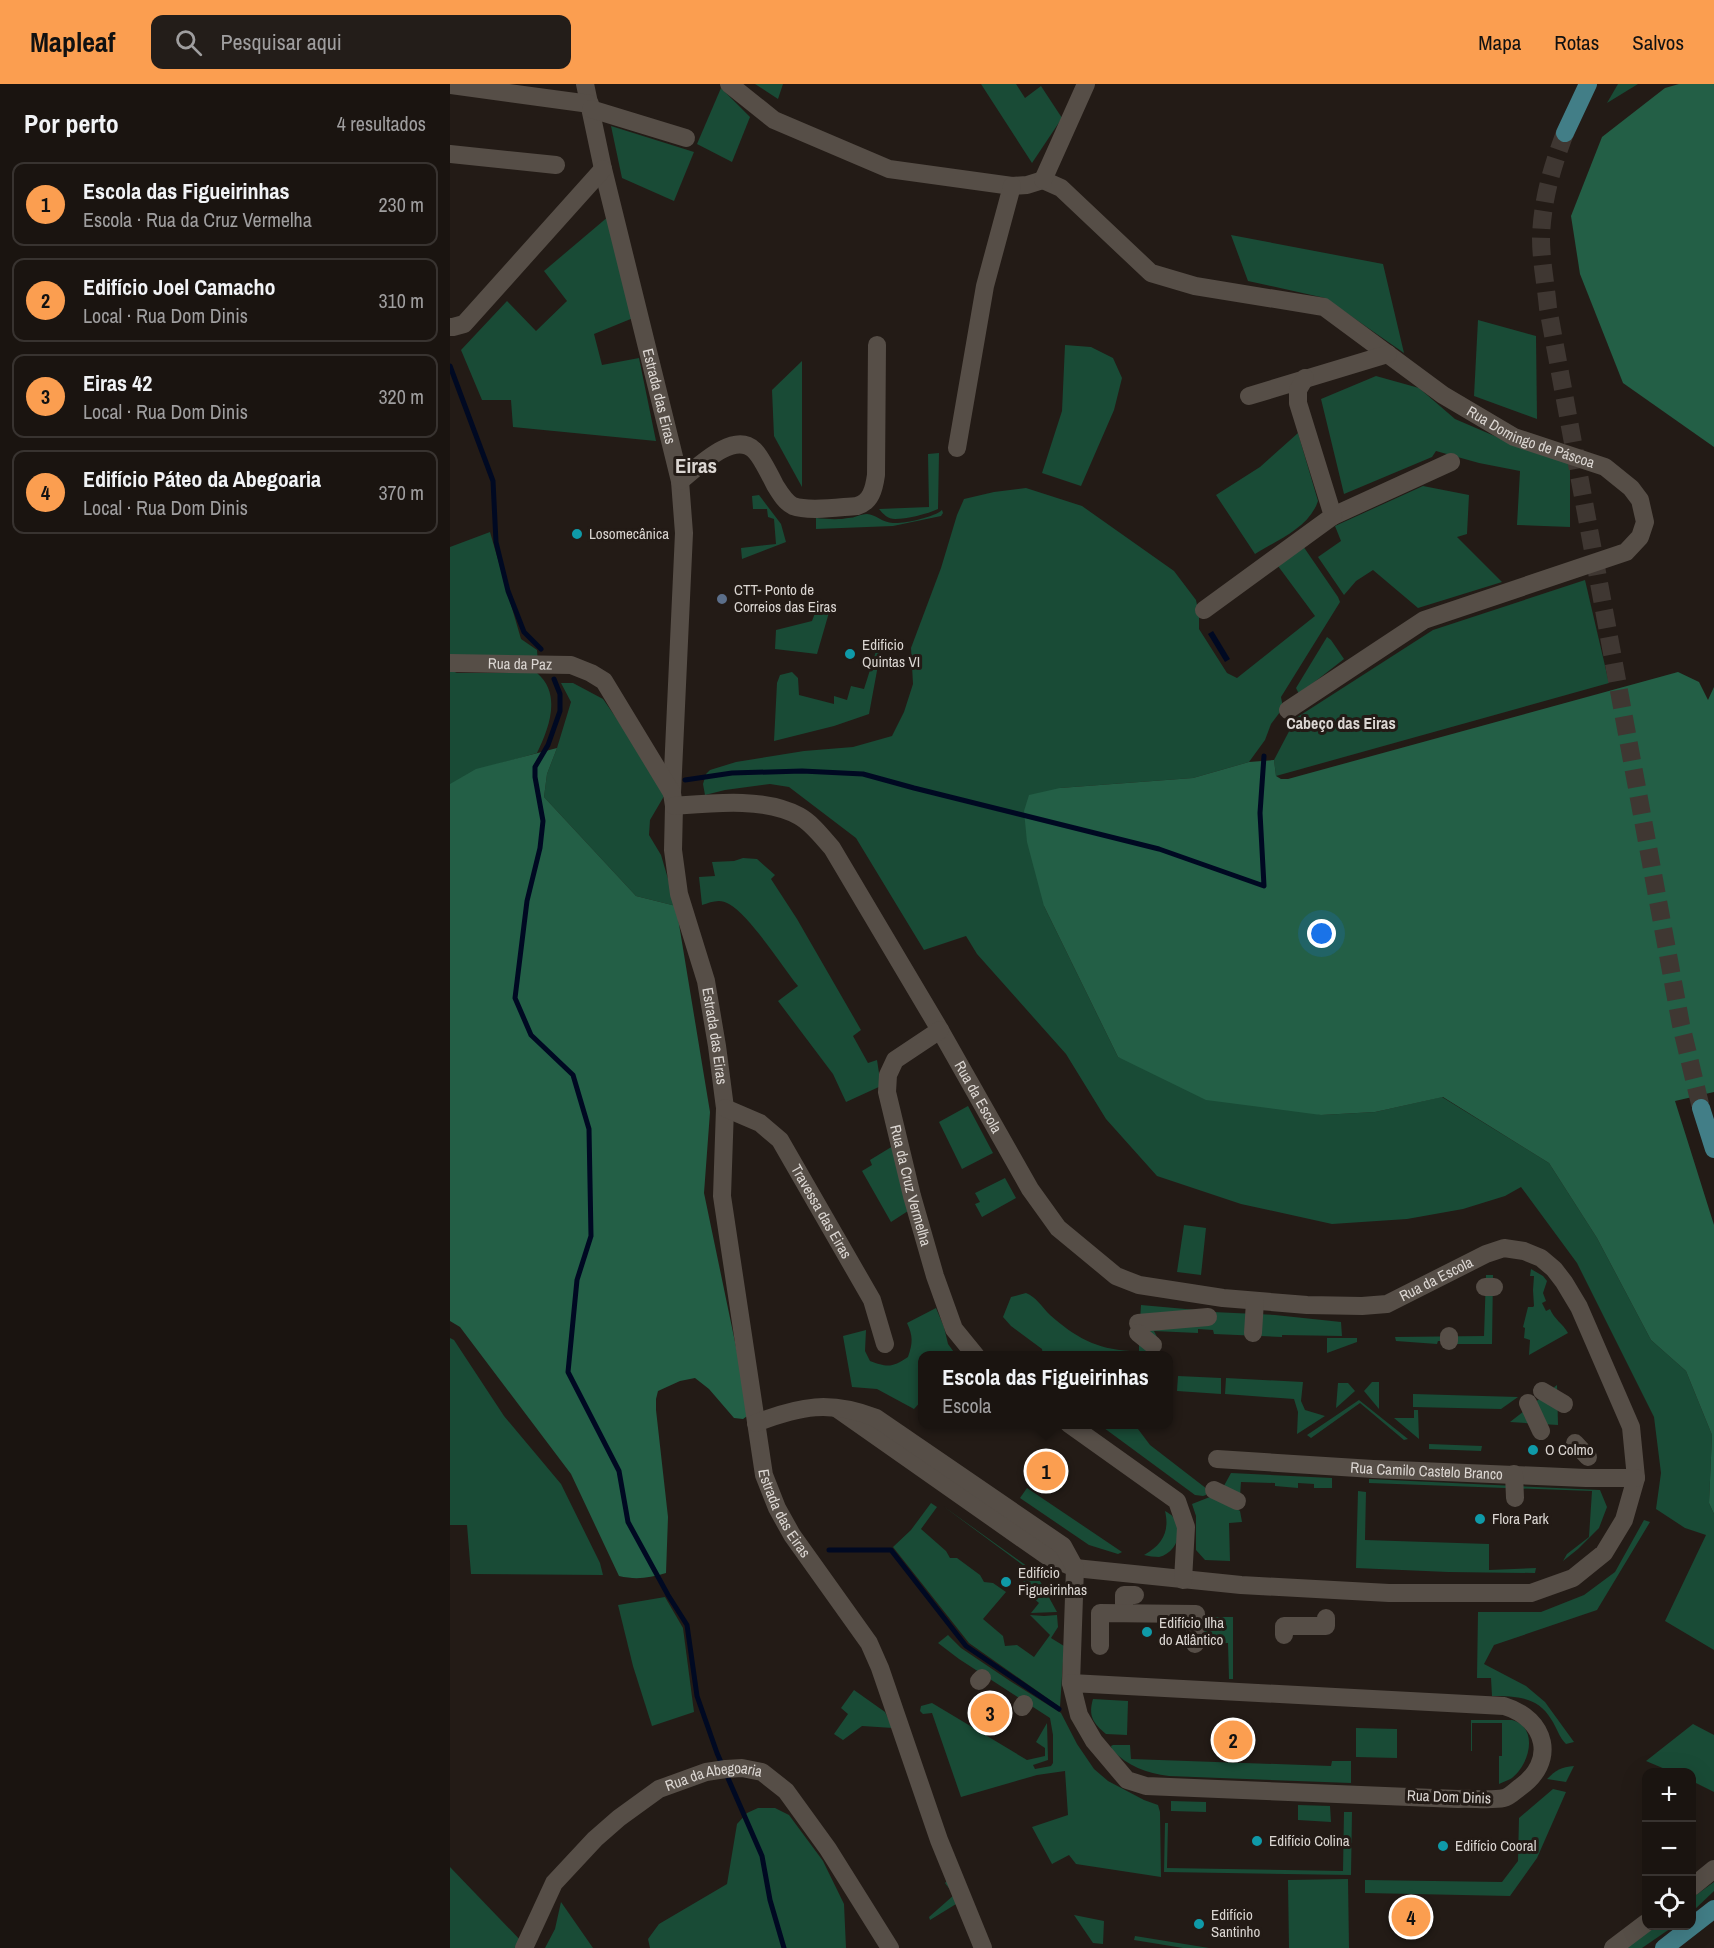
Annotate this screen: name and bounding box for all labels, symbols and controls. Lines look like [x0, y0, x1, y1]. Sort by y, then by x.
search box [151, 15, 571, 69]
text: Mapleaf [30, 23, 115, 61]
icon: search [172, 26, 205, 59]
text: Pesquisar aqui [220, 27, 342, 57]
text: Mapa [1478, 28, 1521, 57]
text: Rotas [1554, 28, 1599, 57]
text: Salvos [1632, 28, 1684, 57]
text: Por perto [24, 106, 119, 141]
text: 4 resultados [337, 110, 426, 137]
text: Escola das Figueirinhas [83, 176, 290, 206]
text: 1 [41, 191, 50, 218]
text: 230 m [378, 191, 424, 218]
text: Escola · Rua da Cruz Vermelha [83, 206, 312, 233]
text: Edifício Joel Camacho [83, 272, 276, 302]
text: 2 [41, 287, 50, 314]
text: 310 m [378, 287, 424, 314]
text: Local · Rua Dom Dinis [83, 302, 248, 329]
street label: Estrada das Eiras [638, 346, 682, 446]
text: Eiras 42 [83, 368, 152, 398]
text: 3 [41, 383, 50, 410]
text: 320 m [378, 383, 424, 410]
text: Local · Rua Dom Dinis [83, 398, 248, 425]
street label: Rua Domingo de Páscoa [1463, 400, 1598, 473]
district label: Eiras [675, 451, 717, 480]
text: Edifício Páteo da Abegoaria [83, 464, 321, 494]
text: 4 [41, 479, 50, 506]
text: 370 m [378, 479, 424, 506]
text: Local · Rua Dom Dinis [83, 494, 248, 521]
place label: Losomecânica [589, 523, 669, 544]
marker: Losomecânica [570, 527, 584, 541]
place label: CTT- Ponto de Correios das Eiras [734, 579, 837, 617]
marker: CTT- Ponto de Correios das Eiras [715, 592, 729, 606]
place label: Edificio Quintas VI [862, 634, 920, 672]
marker: Edificio Quintas VI [843, 647, 857, 661]
street label: Rua da Paz [488, 653, 552, 675]
district label: Cabeço das Eiras [1286, 712, 1396, 734]
your location [1307, 919, 1336, 948]
street label: Estrada das Eiras [697, 986, 733, 1086]
street label: Rua da Escola [950, 1057, 1007, 1137]
street label: Rua da Cruz Vermelha [885, 1123, 937, 1249]
street label: Travessa das Eiras [786, 1160, 857, 1262]
street label: Rua da Escola [1395, 1251, 1477, 1306]
popup [918, 1351, 1173, 1429]
text: Escola das Figueirinhas [942, 1362, 1149, 1392]
text: Escola [942, 1392, 991, 1419]
place label: O Colmo [1545, 1439, 1594, 1460]
marker: O Colmo [1526, 1443, 1540, 1457]
pin: 1 [1026, 1448, 1066, 1494]
street label: Rua Camilo Castelo Branco [1350, 1457, 1503, 1484]
street label: Estrada das Eiras [753, 1468, 816, 1562]
place label: Flora Park [1492, 1508, 1550, 1529]
marker: Flora Park [1473, 1512, 1487, 1526]
place label: Edifício Figueirinhas [1018, 1562, 1087, 1600]
marker: Edifício Figueirinhas [999, 1575, 1013, 1589]
place label: Edifício Ilha do Atlântico [1159, 1612, 1224, 1650]
marker: Edifício Ilha do Atlântico [1140, 1625, 1154, 1639]
pin: 3 [970, 1690, 1010, 1736]
pin: 2 [1214, 1718, 1252, 1762]
street label: Rua da Abegoaria [662, 1757, 764, 1796]
map controls [1642, 1768, 1696, 1930]
button: + [1642, 1768, 1696, 1822]
street label: Rua Dom Dinis [1407, 1785, 1491, 1808]
button: − [1642, 1822, 1696, 1876]
place label: Edifício Colina [1269, 1830, 1350, 1851]
marker: Edifício Colina [1250, 1834, 1264, 1848]
place label: Edifício Cooral [1455, 1835, 1536, 1856]
marker: Edifício Cooral [1436, 1839, 1450, 1853]
button: locate [1642, 1876, 1696, 1930]
pin: 4 [1392, 1894, 1430, 1940]
place label: Edifício Santinho [1211, 1904, 1260, 1942]
marker: Edifício Santinho [1192, 1917, 1206, 1931]

